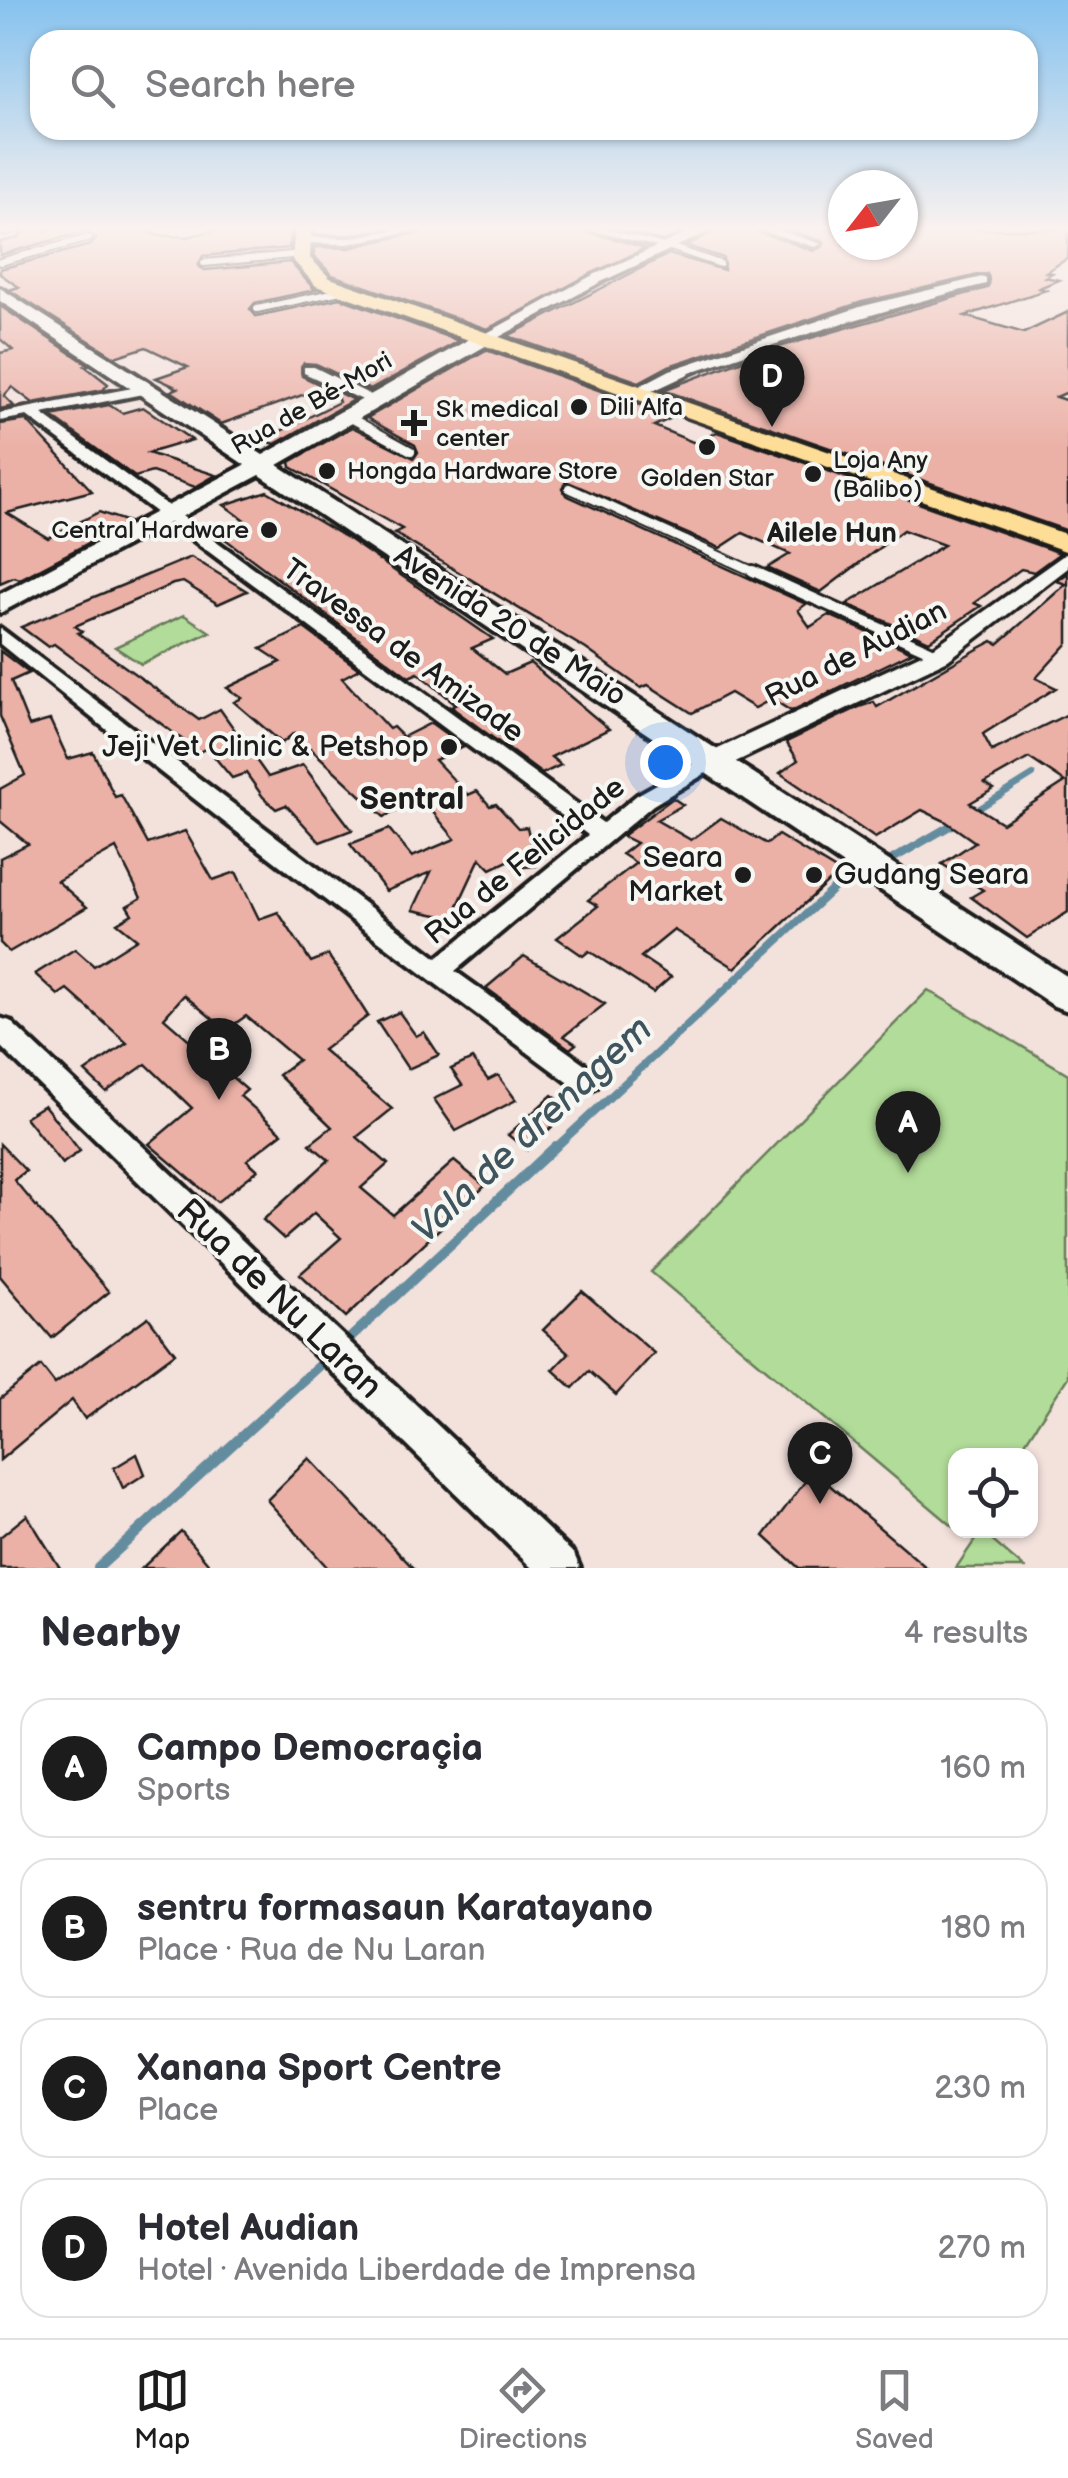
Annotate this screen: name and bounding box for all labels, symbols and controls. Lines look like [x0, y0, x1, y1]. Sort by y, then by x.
search box [30, 30, 1038, 140]
icon: search [65, 58, 120, 113]
text: Search here [145, 63, 356, 108]
north arrow [828, 170, 918, 260]
pin: D [740, 344, 804, 427]
street label: Rua de Bé-Mori [226, 345, 398, 463]
place label: Dili Alfa [599, 392, 683, 423]
place label: Sk medical center [436, 394, 559, 454]
marker: Dili Alfa [568, 396, 590, 418]
marker: Sk medical center [401, 410, 427, 436]
marker: Golden Star [696, 436, 718, 458]
place label: Loja Any (Balibo) [833, 445, 929, 505]
place label: Hongda Hardware Store [347, 456, 618, 487]
marker: Hongda Hardware Store [316, 460, 338, 482]
place label: Golden Star [640, 463, 775, 494]
marker: Loja Any (Balibo) [802, 463, 824, 485]
place label: Central Hardware [51, 515, 249, 546]
district label: Ailele Hun [766, 517, 897, 550]
marker: Central Hardware [258, 519, 280, 541]
street label: Avenida 20 de Maio [387, 538, 633, 714]
street label: Travessa de Amizade [275, 551, 531, 751]
street label: Rua de Audian [759, 593, 953, 715]
place label: Jeji Vet Clinic & Petshop [102, 729, 429, 765]
marker: Jeji Vet Clinic & Petshop [438, 736, 460, 758]
your location [640, 737, 691, 788]
street label: Rua de Felicidade [418, 769, 632, 953]
district label: Sentral [360, 780, 464, 819]
place label: Seara Market [628, 840, 723, 910]
place label: Gudang Seara [834, 857, 1029, 893]
marker: Seara Market [732, 864, 754, 886]
marker: Gudang Seara [803, 864, 825, 886]
water label: Vala de drenagem [402, 1007, 662, 1253]
pin: B [186, 1018, 252, 1100]
pin: A [876, 1090, 940, 1173]
street label: Rua de Nu Laran [167, 1190, 391, 1408]
pin: C [788, 1422, 852, 1504]
map controls [948, 1448, 1038, 1538]
button: locate [948, 1448, 1038, 1538]
text: Nearby [40, 1608, 180, 1659]
text: 4 results [904, 1614, 1028, 1653]
text: Campo Democraçia [137, 1726, 483, 1771]
text: A [65, 1749, 84, 1788]
text: 160 m [940, 1749, 1026, 1788]
text: Sports [137, 1771, 230, 1810]
text: sentru formasaun Karatayano [137, 1886, 653, 1931]
text: B [63, 1909, 86, 1948]
text: 180 m [941, 1909, 1026, 1948]
text: Place · Rua de Nu Laran [137, 1931, 485, 1970]
text: Xanana Sport Centre [137, 2046, 502, 2091]
text: C [63, 2069, 86, 2108]
text: 230 m [934, 2069, 1026, 2108]
text: Place [137, 2091, 218, 2130]
text: Hotel Audian [137, 2206, 359, 2251]
text: D [63, 2229, 86, 2268]
text: 270 m [937, 2229, 1026, 2268]
text: Hotel · Avenida Liberdade de Imprensa [137, 2251, 696, 2290]
tab: Map [134, 2363, 190, 2456]
tab: Directions [458, 2363, 587, 2456]
tab: Saved [855, 2363, 934, 2456]

